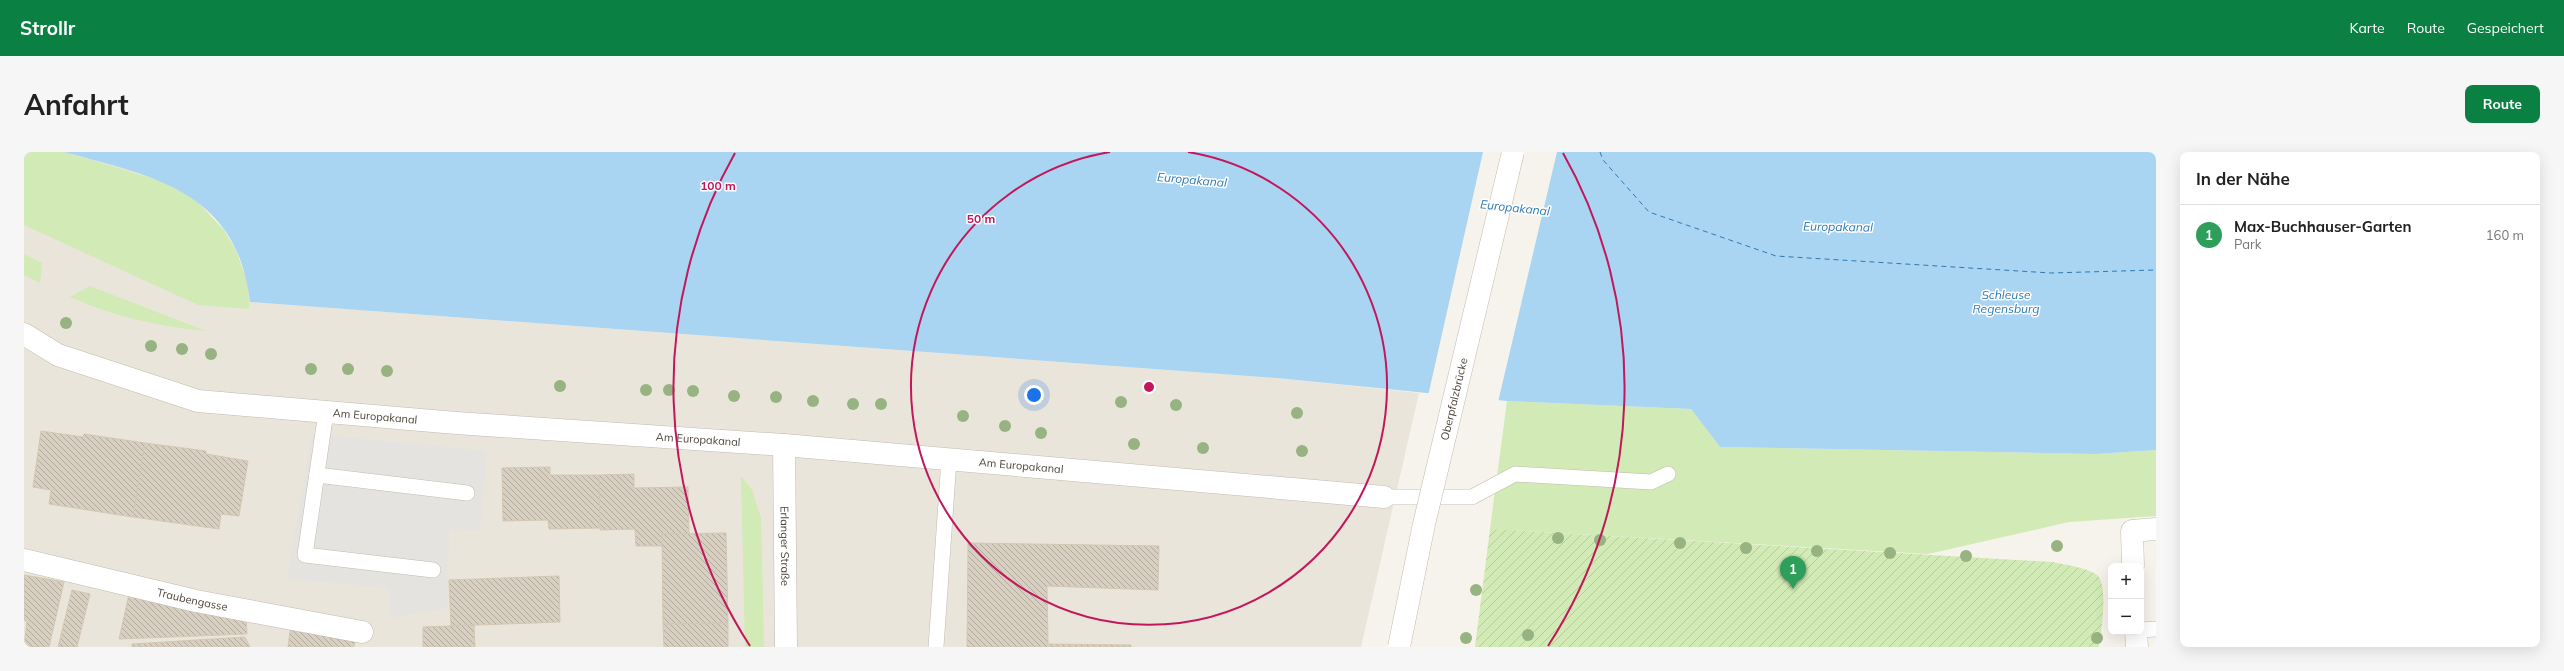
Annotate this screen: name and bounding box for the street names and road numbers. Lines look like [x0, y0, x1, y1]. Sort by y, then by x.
street label: Oberpfalzbrücke [1437, 356, 1471, 442]
street label: Am Europakanal [332, 406, 418, 427]
street label: Am Europakanal [655, 429, 741, 449]
street label: Am Europakanal [978, 455, 1064, 476]
street label: Erlanger Straße [778, 506, 792, 586]
street label: Traubengasse [156, 585, 229, 614]

